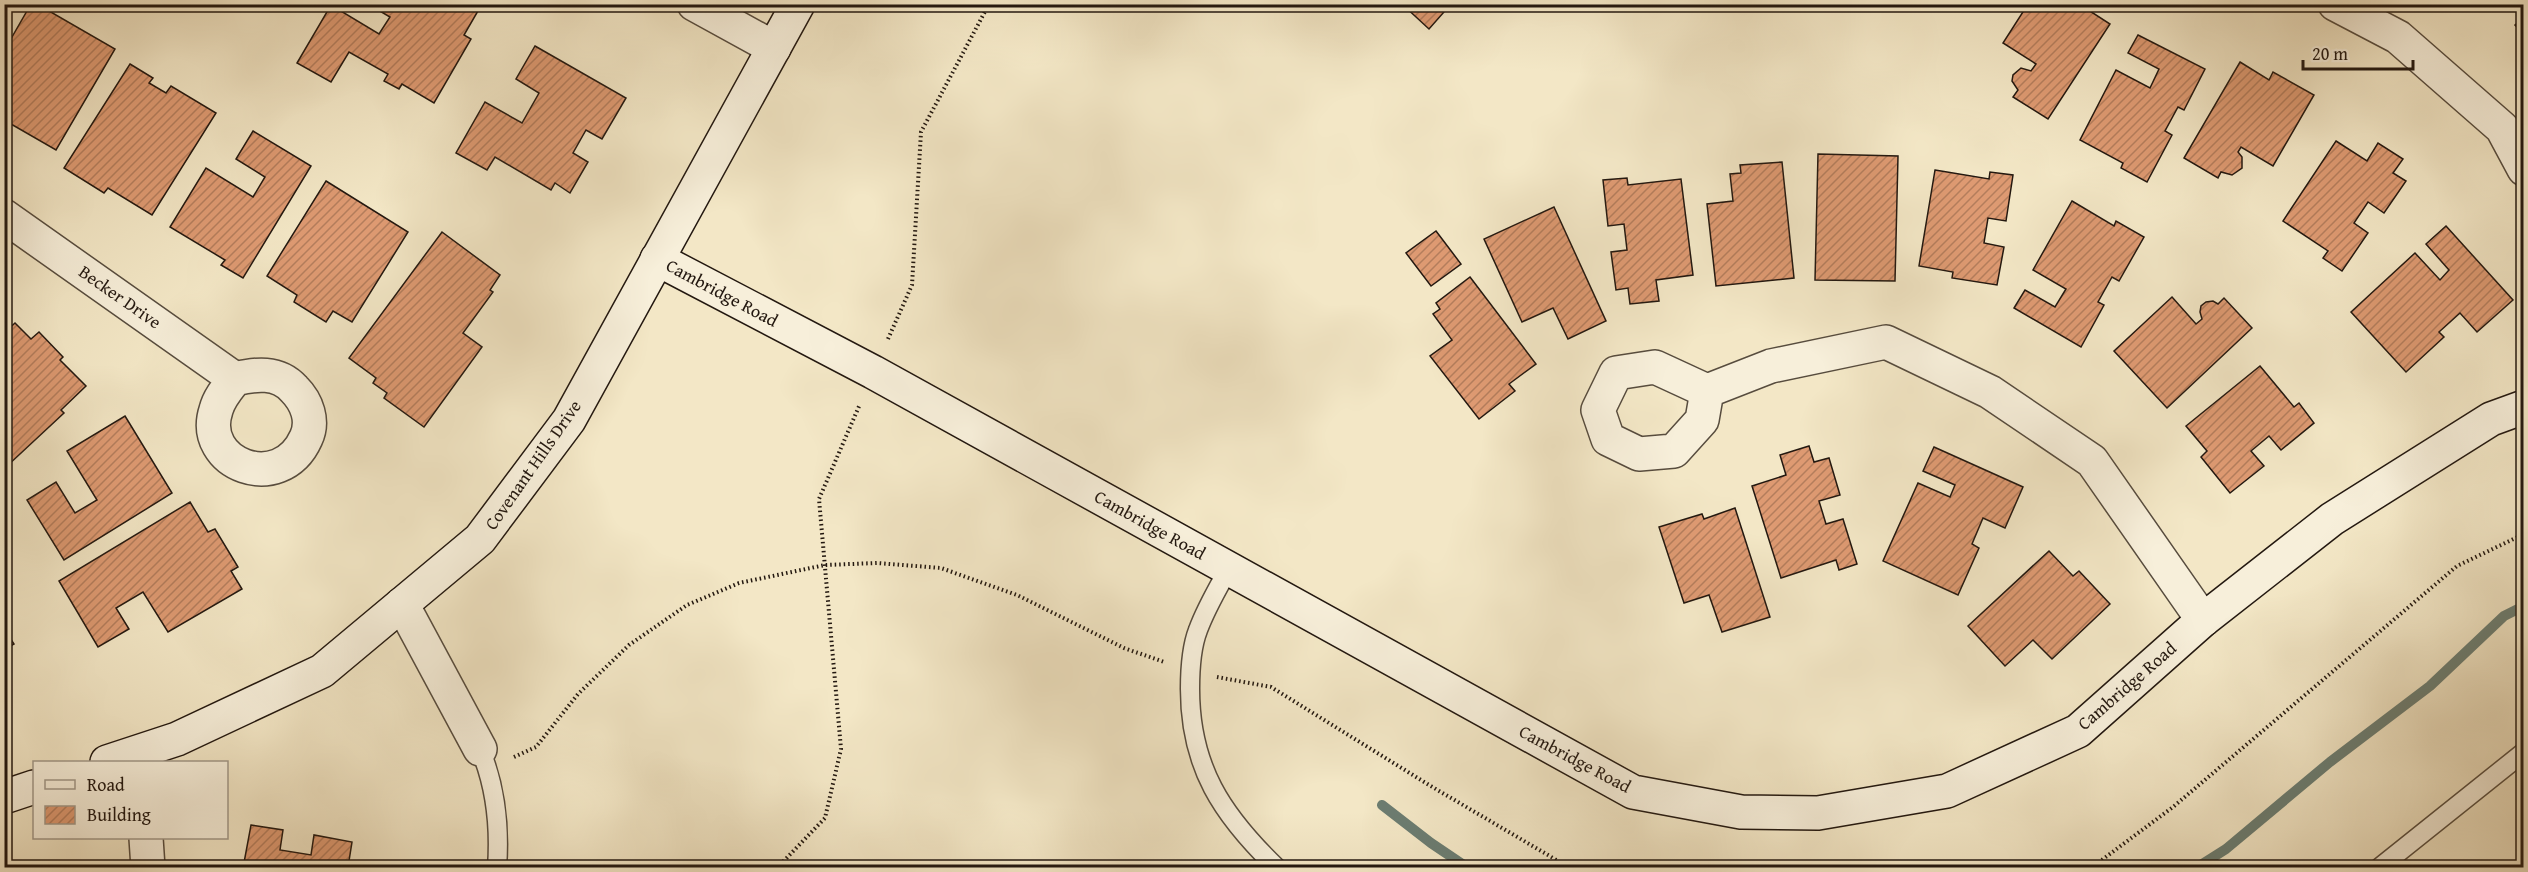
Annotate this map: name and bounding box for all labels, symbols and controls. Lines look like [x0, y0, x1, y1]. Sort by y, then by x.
scale bar [2303, 33, 2412, 71]
text: 20 m [2312, 40, 2348, 67]
street label: Cambridge Road [661, 252, 783, 334]
street label: Becker Drive [73, 258, 167, 335]
street label: Covenant Hills Drive [478, 394, 588, 535]
street label: Cambridge Road [1090, 483, 1211, 566]
street label: Cambridge Road [2071, 635, 2182, 736]
street label: Cambridge Road [1514, 718, 1636, 800]
legend [33, 761, 228, 839]
text: Road [87, 771, 125, 798]
text: Building [87, 801, 151, 828]

